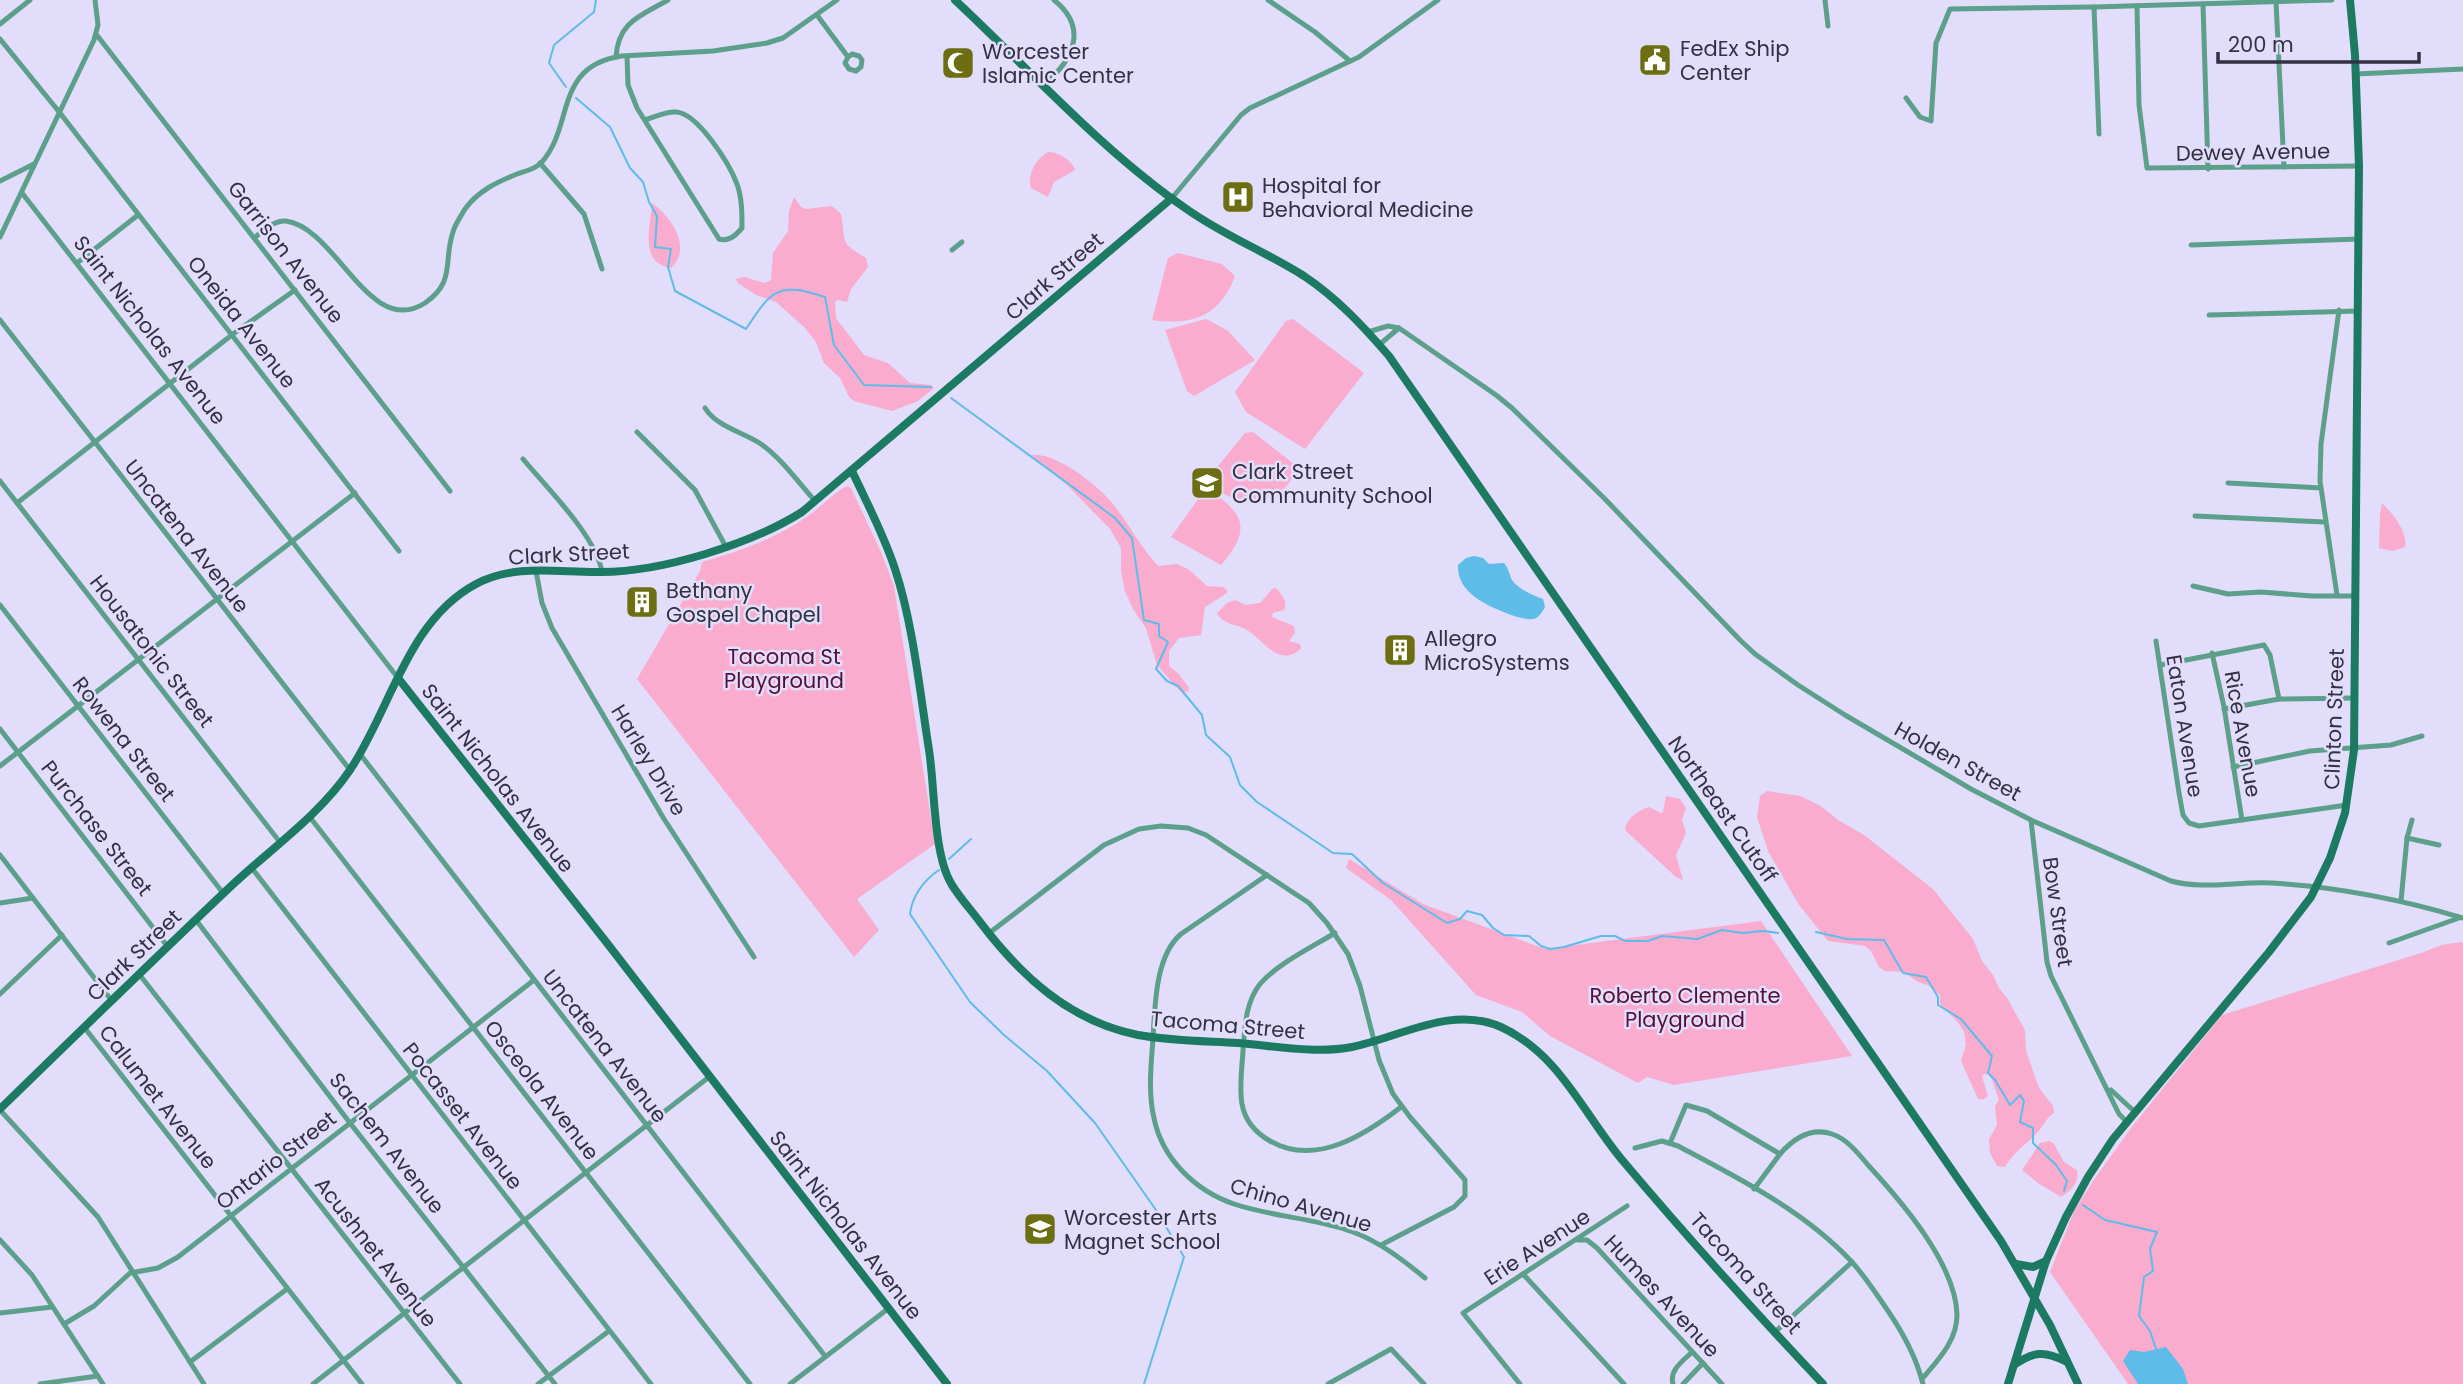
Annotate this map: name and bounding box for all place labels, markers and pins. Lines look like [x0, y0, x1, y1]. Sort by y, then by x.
place label: FedEx Ship Center [1680, 34, 1789, 87]
place label: Worcester Islamic Center [982, 37, 1134, 90]
public building icon: FedEx Ship Center [1636, 41, 1674, 79]
mosque icon: Worcester Islamic Center [939, 44, 977, 82]
place label: Hospital for Behavioral Medicine [1262, 171, 1474, 224]
hospital icon: Hospital for Behavioral Medicine [1219, 178, 1257, 216]
place label: Clark Street Community School [1232, 457, 1433, 510]
school or university icon: Clark Street Community School [1188, 464, 1226, 502]
place label: Bethany Gospel Chapel [666, 576, 821, 629]
building icon: Bethany Gospel Chapel [623, 583, 661, 621]
place label: Allegro MicroSystems [1424, 624, 1570, 677]
building icon: Allegro MicroSystems [1381, 631, 1419, 669]
place label: Worcester Arts Magnet School [1064, 1203, 1221, 1256]
school or university icon: Worcester Arts Magnet School [1021, 1210, 1059, 1248]

